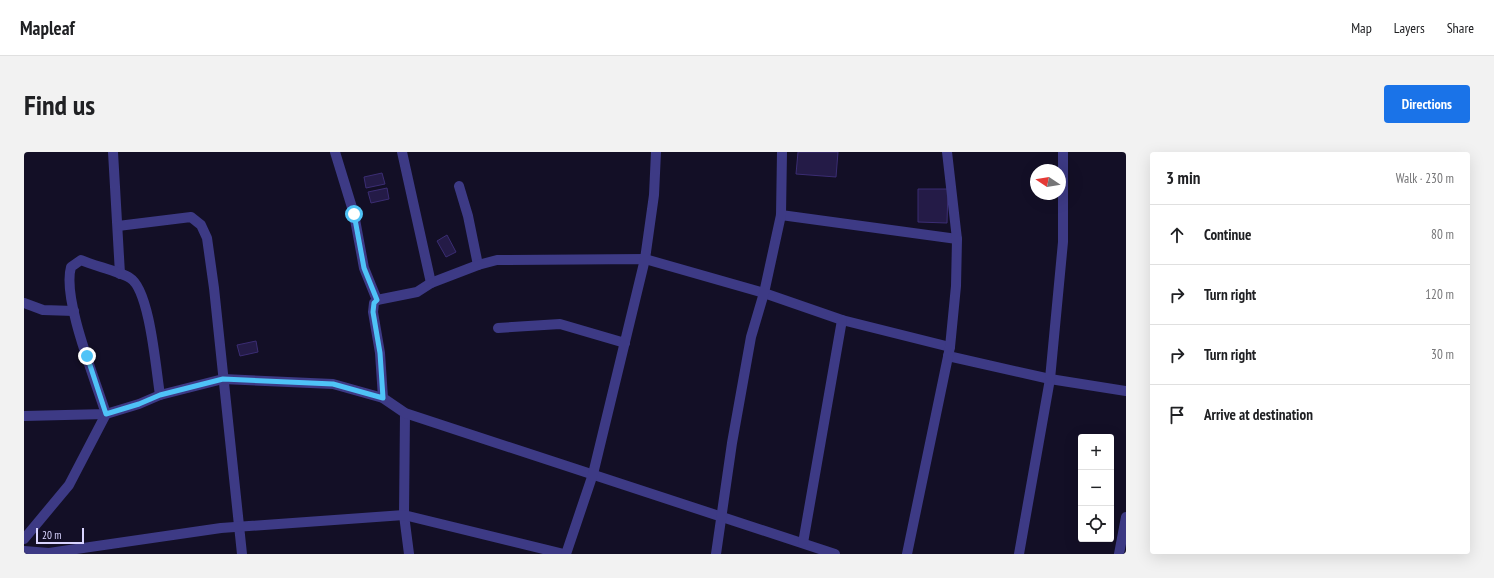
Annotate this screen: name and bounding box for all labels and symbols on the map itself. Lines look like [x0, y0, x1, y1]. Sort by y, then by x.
north arrow [1030, 164, 1066, 200]
route start [345, 205, 363, 223]
route end [78, 347, 96, 365]
scale bar [36, 526, 84, 545]

